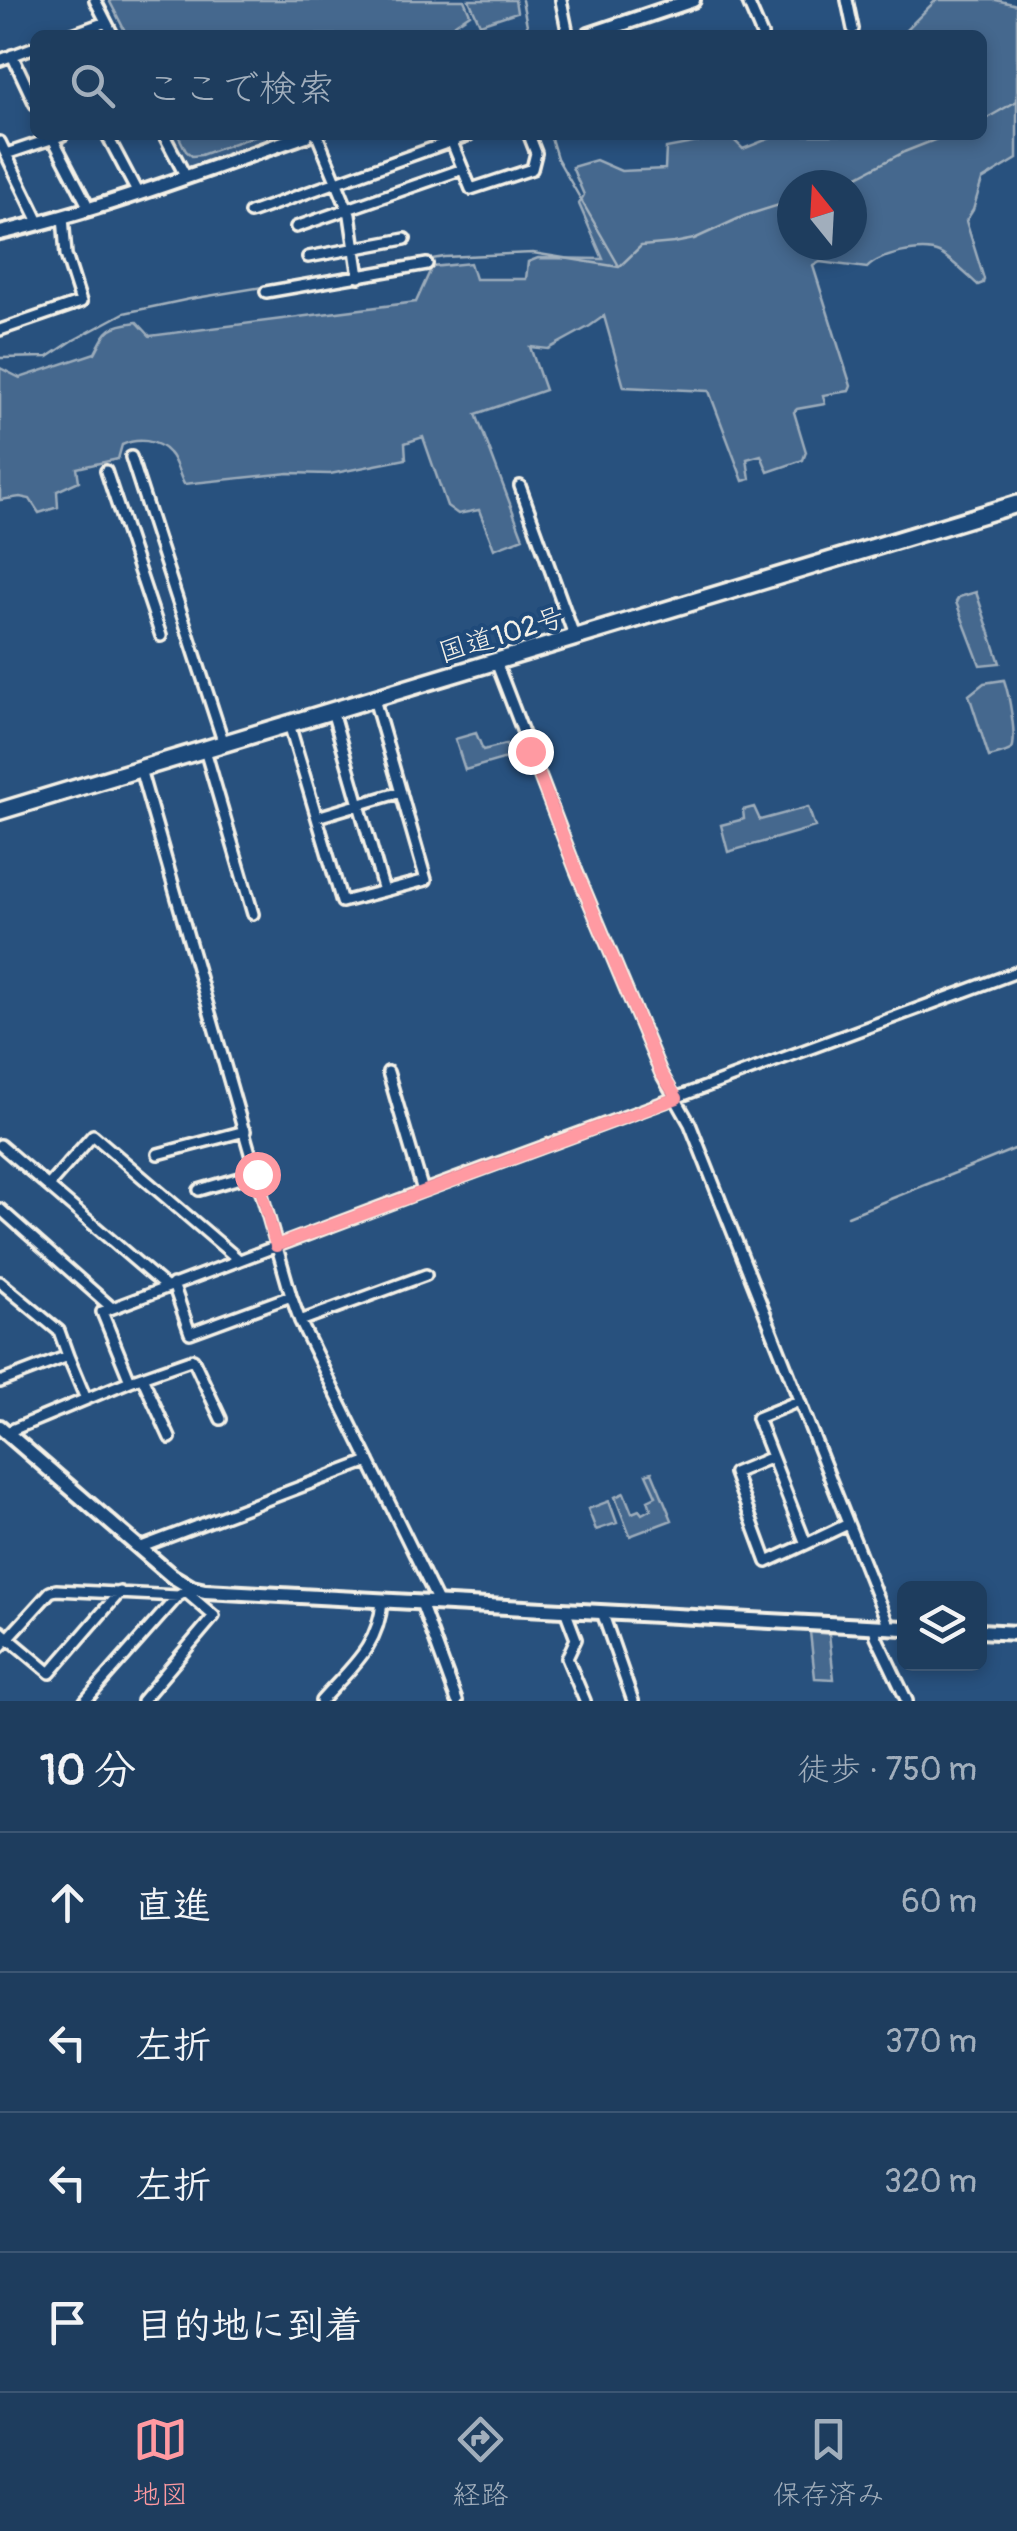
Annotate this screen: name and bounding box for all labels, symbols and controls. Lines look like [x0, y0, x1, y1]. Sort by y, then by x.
search box [30, 30, 987, 140]
icon: search [65, 58, 120, 113]
text: ここで検索 [145, 65, 335, 113]
north arrow [777, 170, 867, 260]
street label: 国道102号 [434, 600, 569, 671]
route end [508, 729, 554, 775]
route start [235, 1152, 281, 1198]
map controls [897, 1581, 987, 1671]
button: layers [897, 1581, 987, 1671]
text: 10 分 [40, 1745, 136, 1797]
text: 徒歩 · 750 m [797, 1750, 977, 1790]
icon: ahead [40, 1875, 95, 1930]
text: 直進 [135, 1882, 211, 1930]
text: 60 m [901, 1882, 977, 1922]
icon: left [40, 2015, 95, 2070]
text: 左折 [135, 2022, 211, 2070]
text: 370 m [885, 2022, 977, 2062]
icon: left [40, 2155, 95, 2210]
text: 左折 [135, 2162, 211, 2210]
text: 320 m [884, 2162, 977, 2202]
icon: arrive [40, 2295, 95, 2350]
text: 目的地に到着 [135, 2302, 363, 2350]
tab: 地図 [132, 2412, 188, 2513]
tab: 経路 [452, 2412, 509, 2513]
tab: 保存済み [773, 2412, 885, 2513]

